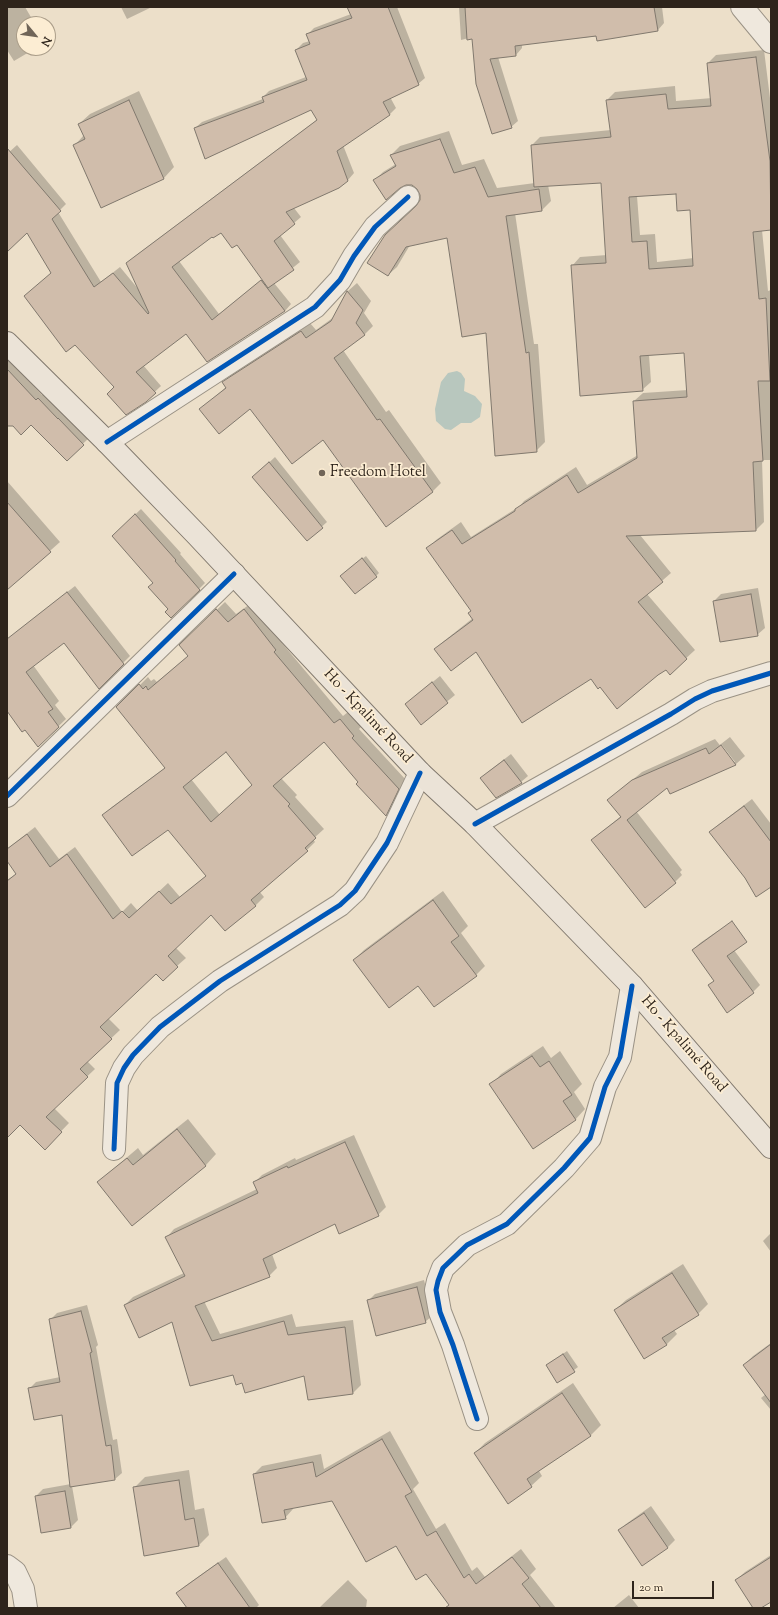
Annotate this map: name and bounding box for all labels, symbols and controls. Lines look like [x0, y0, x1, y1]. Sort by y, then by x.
north arrow [16, 16, 56, 56]
text: N [36, 34, 55, 49]
place label: Freedom Hotel [330, 464, 426, 482]
marker: Freedom Hotel [317, 468, 327, 478]
street label: Ho - Kpalimé Road [319, 666, 415, 768]
street label: Ho - Kpalimé Road [636, 993, 730, 1097]
scale bar [634, 1573, 716, 1599]
text: 20 m [639, 1579, 663, 1597]

